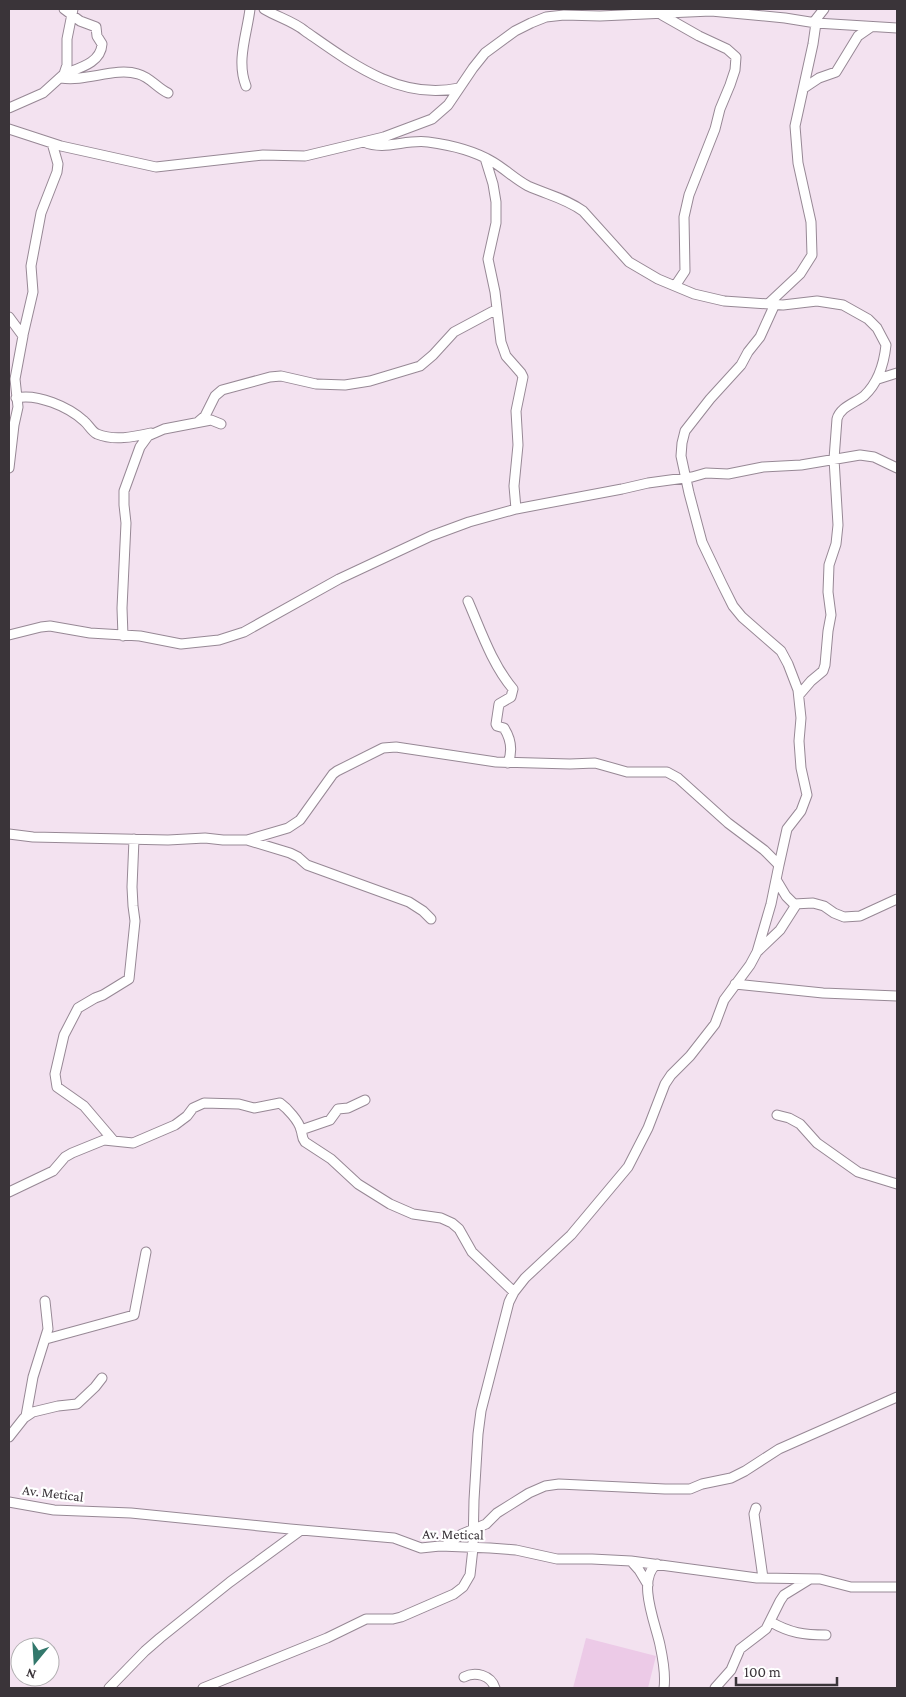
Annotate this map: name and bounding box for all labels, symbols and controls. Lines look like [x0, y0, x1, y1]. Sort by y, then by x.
street label: Av. Metical [22, 1481, 85, 1505]
street label: Av. Metical [422, 1525, 484, 1543]
north arrow [10, 1637, 60, 1687]
scale bar [736, 1654, 837, 1686]
text: 100 m [744, 1664, 781, 1680]
text: N [24, 1665, 38, 1683]

